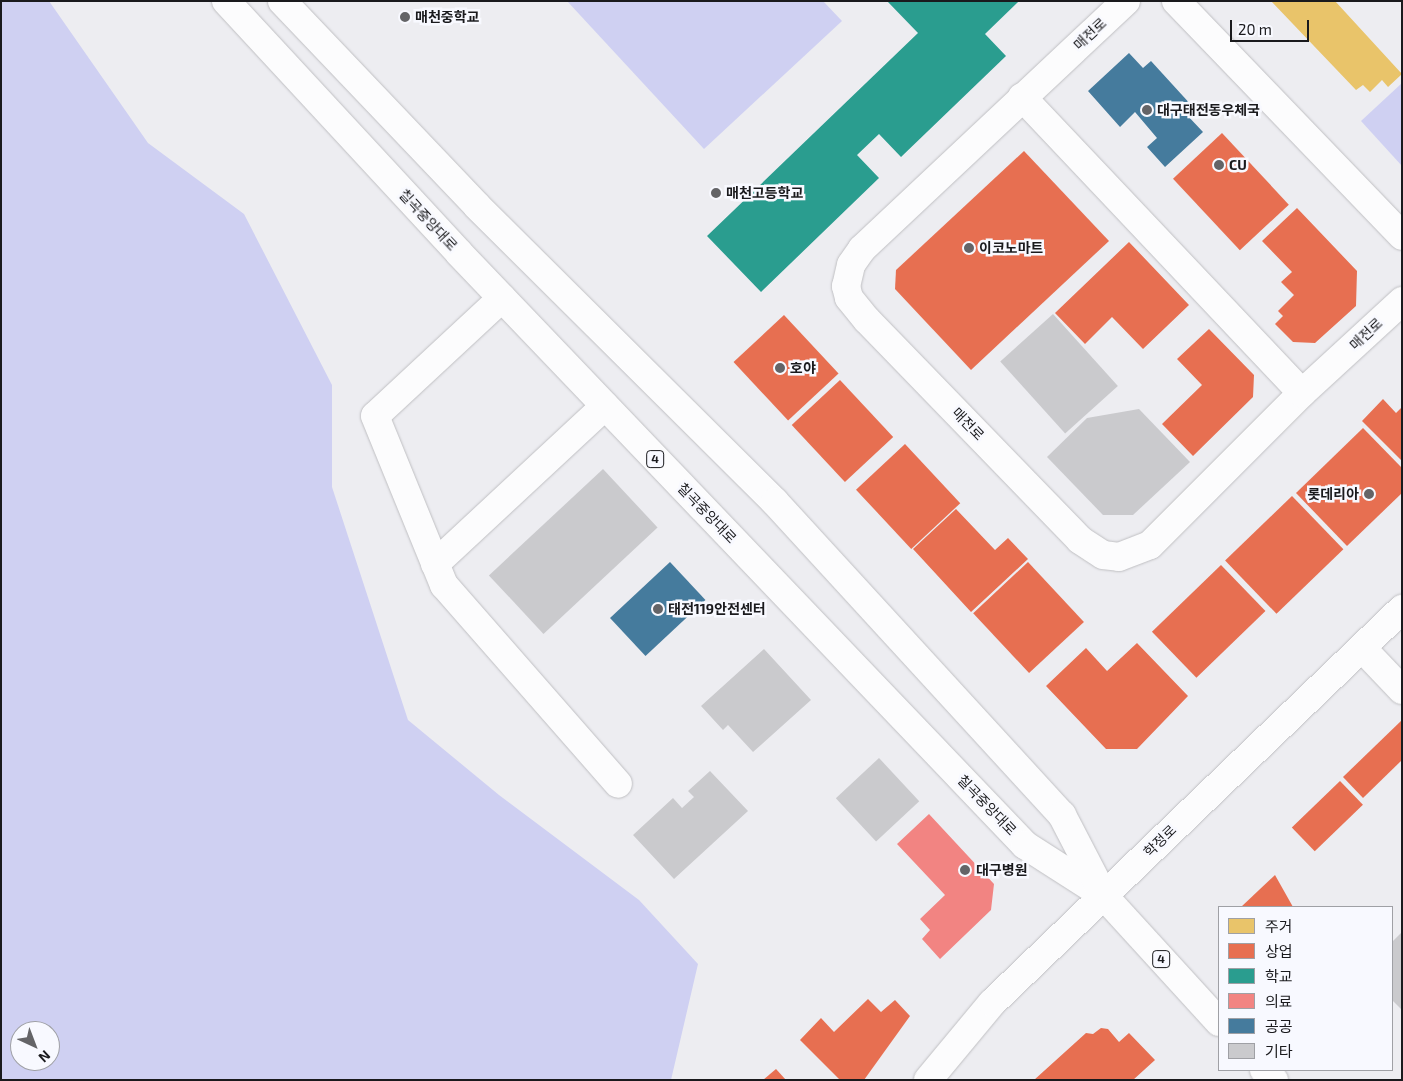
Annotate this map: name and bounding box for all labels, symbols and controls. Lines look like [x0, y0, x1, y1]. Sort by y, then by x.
place label: 매천중학교 [415, 9, 479, 25]
scale bar [1233, 10, 1312, 42]
marker: 매천중학교 [399, 11, 411, 23]
street label: 매전로 [1070, 15, 1110, 53]
text: 20 m [1238, 20, 1272, 38]
place label: 대구태전동우체국 [1157, 102, 1260, 118]
marker: 대구태전동우체국 [1141, 104, 1153, 116]
place label: CU [1229, 157, 1247, 173]
marker: CU [1213, 159, 1225, 171]
place label: 매천고등학교 [726, 185, 803, 201]
street label: 칠곡중앙대로 [396, 186, 460, 254]
marker: 매천고등학교 [710, 187, 722, 199]
place label: 이코노마트 [979, 240, 1043, 256]
marker: 이코노마트 [963, 242, 975, 254]
street label: 매전로 [1346, 315, 1386, 353]
place label: 호야 [790, 360, 816, 376]
marker: 호야 [774, 362, 786, 374]
street label: 매전로 [949, 404, 987, 444]
road number: 4 [645, 449, 665, 468]
street label: 칠곡중앙대로 [674, 479, 740, 547]
place label: 롯데리아 [1307, 486, 1359, 502]
marker: 롯데리아 [1363, 488, 1375, 500]
place label: 태전119안전센터 [668, 601, 766, 617]
marker: 태전119안전센터 [652, 603, 664, 615]
street label: 칠곡중앙대로 [954, 771, 1020, 839]
street label: 학정로 [1140, 822, 1180, 860]
place label: 대구병원 [976, 862, 1028, 878]
marker: 대구병원 [958, 863, 972, 877]
legend [1218, 906, 1393, 1071]
text: 주거 [1265, 917, 1293, 935]
text: 상업 [1265, 942, 1293, 960]
road number: 4 [1151, 950, 1171, 969]
text: 학교 [1265, 967, 1293, 985]
text: 의료 [1265, 992, 1293, 1010]
text: 공공 [1265, 1017, 1293, 1035]
north arrow [10, 1021, 60, 1071]
text: 기타 [1265, 1042, 1293, 1060]
text: N [35, 1047, 54, 1066]

